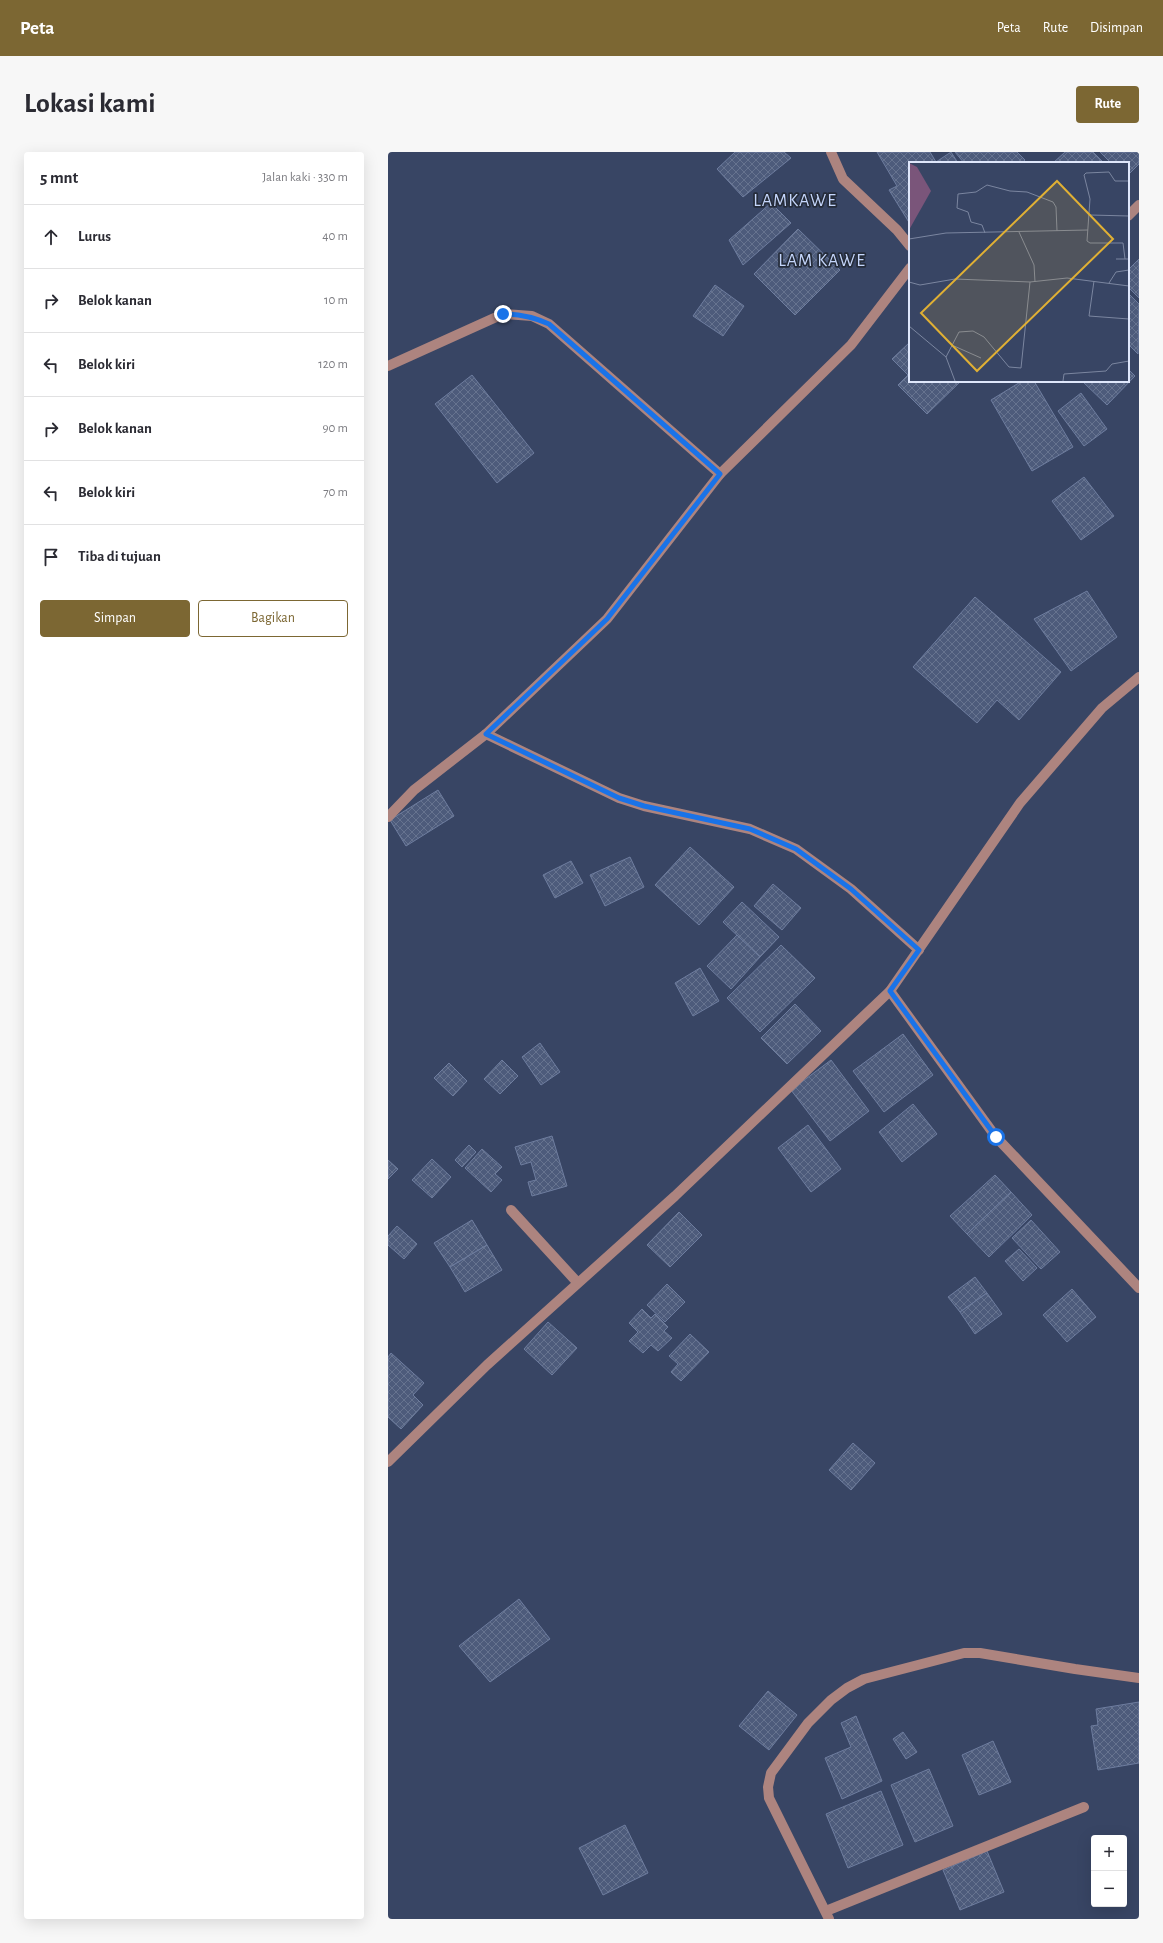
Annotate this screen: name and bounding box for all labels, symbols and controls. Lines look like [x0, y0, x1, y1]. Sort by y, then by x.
text: Peta [20, 19, 54, 38]
text: Peta [997, 21, 1021, 35]
text: Rute [1043, 21, 1068, 35]
text: Disimpan [1090, 21, 1143, 35]
button: Rute [1076, 86, 1139, 123]
text: Lokasi kami [24, 90, 156, 118]
inset map [909, 162, 1129, 382]
text: 5 mnt [40, 169, 78, 186]
text: Jalan kaki · 330 m [262, 171, 348, 184]
district label: LAMKAWE [753, 192, 837, 210]
icon: ahead [40, 226, 62, 248]
text: Lurus [78, 229, 111, 244]
text: 40 m [322, 230, 348, 243]
district label: LAM KAWE [778, 252, 866, 270]
icon: right [40, 290, 62, 312]
text: Belok kanan [78, 293, 152, 308]
text: 10 m [324, 294, 348, 307]
route end [494, 305, 512, 323]
icon: left [40, 354, 62, 376]
text: Belok kiri [78, 357, 135, 372]
text: 120 m [318, 358, 348, 371]
icon: right [40, 418, 62, 440]
text: Belok kanan [78, 421, 152, 436]
text: 90 m [322, 422, 348, 435]
icon: left [40, 482, 62, 504]
text: Belok kiri [78, 485, 135, 500]
text: 70 m [323, 486, 348, 499]
icon: arrive [40, 546, 62, 568]
text: Tiba di tujuan [78, 549, 161, 564]
button: Simpan [40, 600, 190, 637]
button: Bagikan [198, 600, 348, 637]
route start [987, 1128, 1005, 1146]
map controls [1091, 1835, 1127, 1907]
button: + [1091, 1835, 1127, 1871]
button: − [1091, 1871, 1127, 1907]

